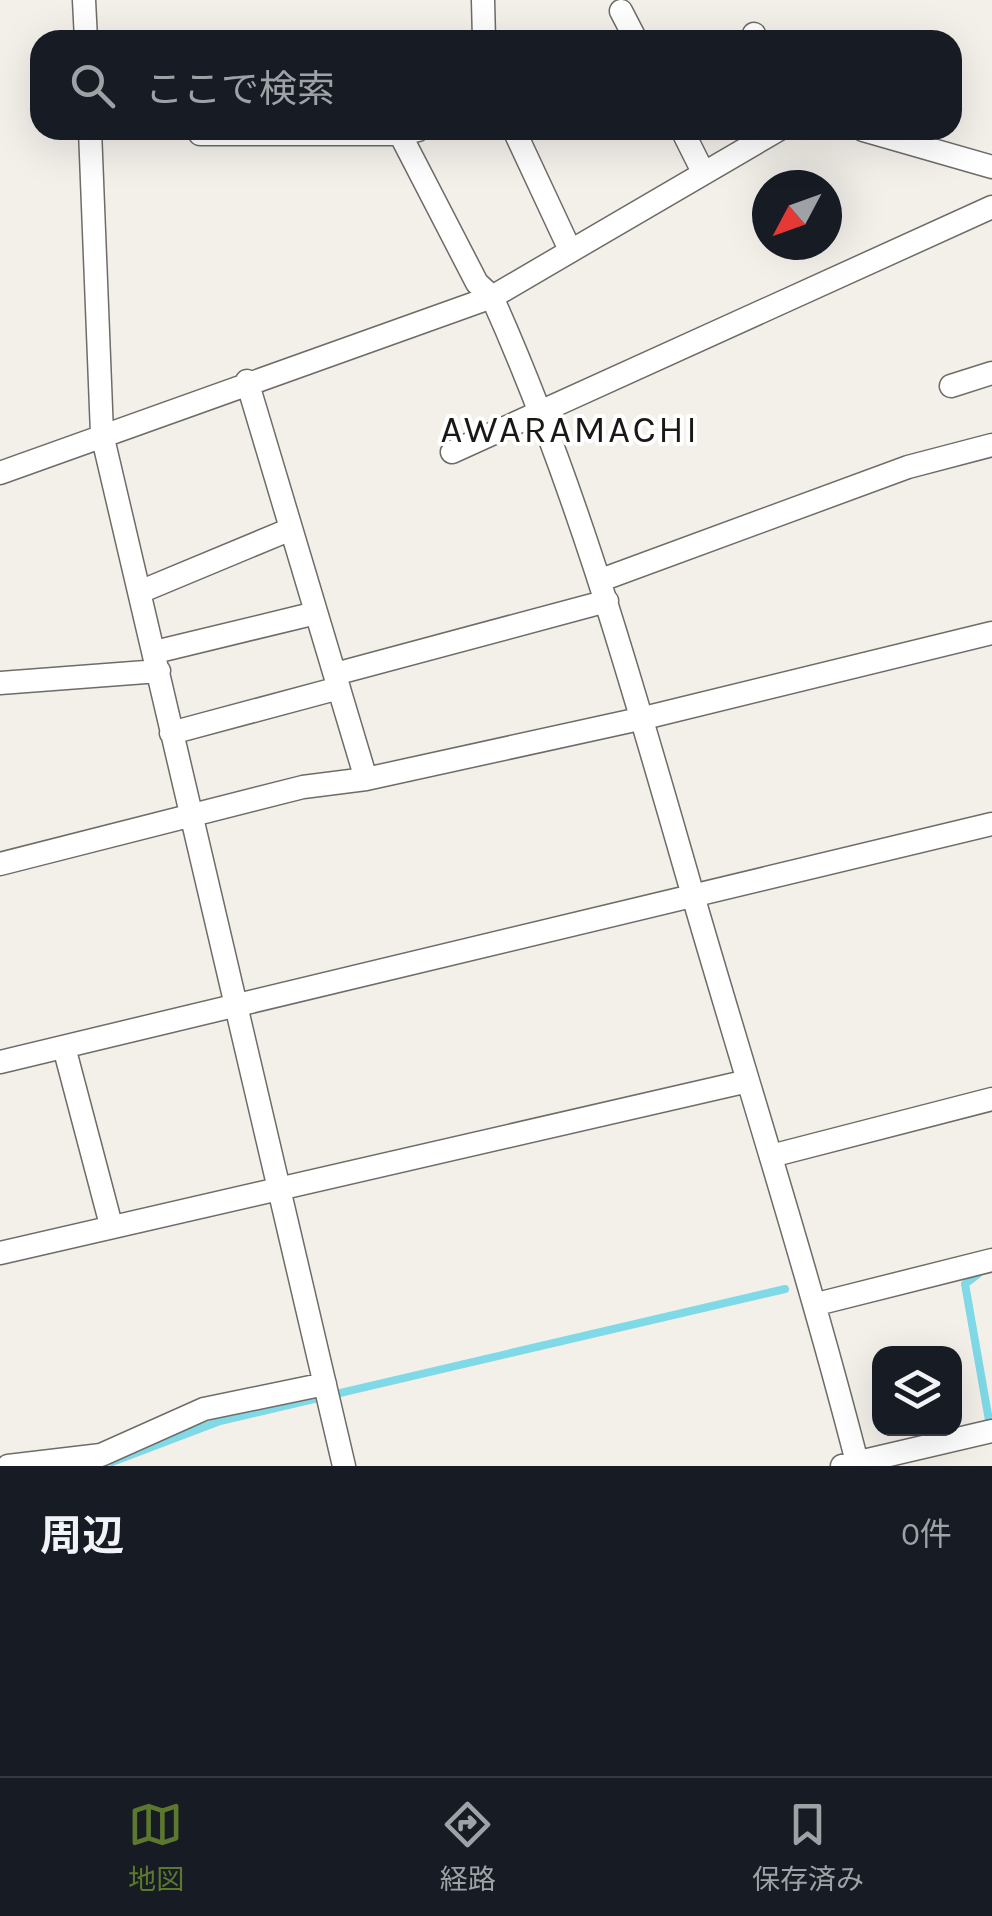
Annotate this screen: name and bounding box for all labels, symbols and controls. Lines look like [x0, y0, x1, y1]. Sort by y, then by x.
search box [30, 30, 962, 140]
icon: search [65, 58, 120, 113]
text: ここで検索 [145, 67, 335, 112]
north arrow [752, 170, 842, 260]
district label: AWARAMACHI [441, 407, 699, 452]
map controls [872, 1346, 962, 1436]
button: layers [872, 1346, 962, 1436]
text: 周辺 [40, 1511, 124, 1561]
text: 0件 [901, 1516, 952, 1553]
tab: 地図 [128, 1797, 184, 1897]
tab: 経路 [440, 1797, 496, 1897]
tab: 保存済み [752, 1797, 864, 1897]

